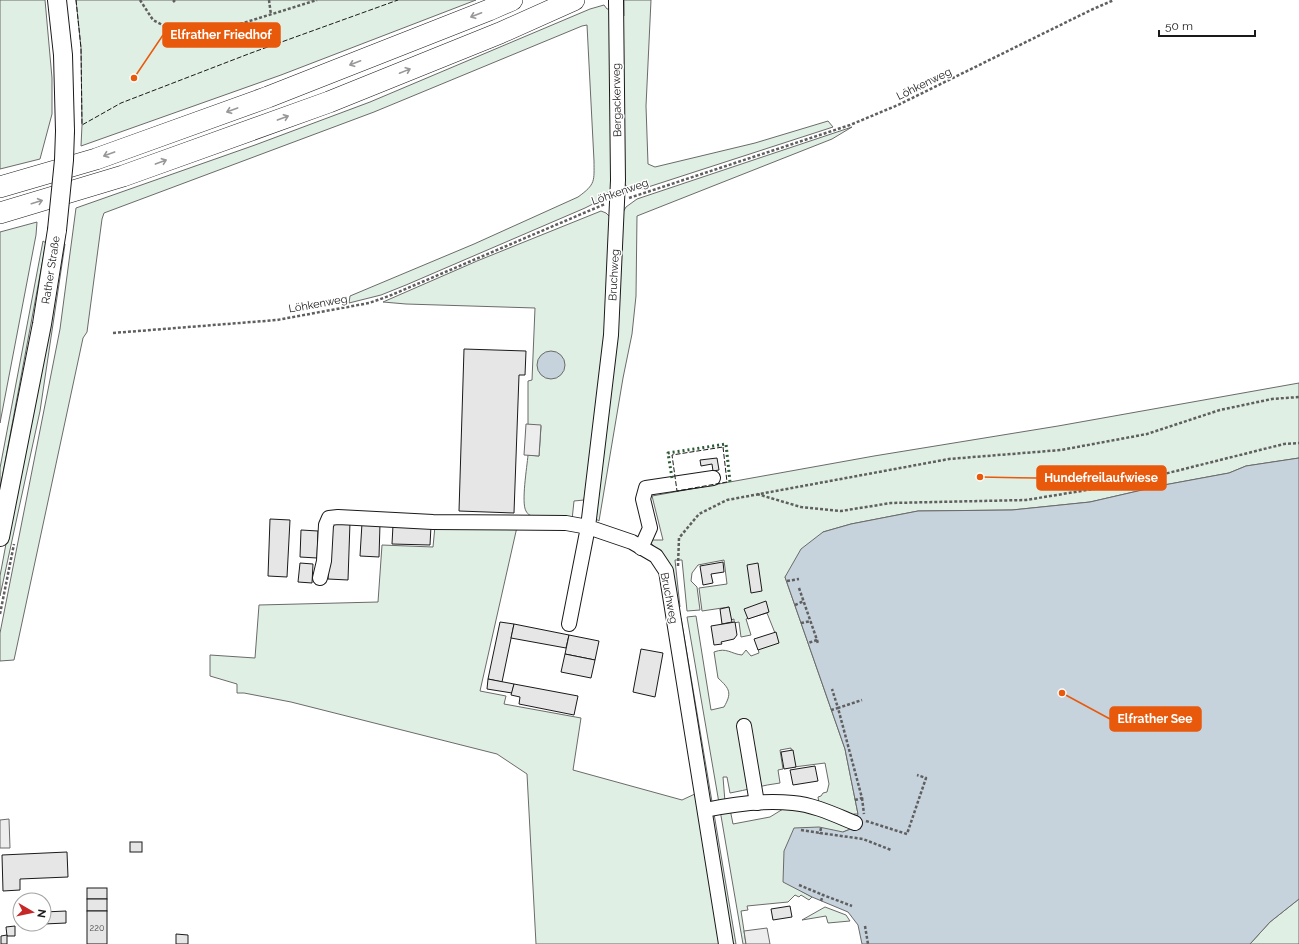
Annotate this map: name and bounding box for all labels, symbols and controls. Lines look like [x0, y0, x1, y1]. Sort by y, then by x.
one-way arrow [471, 12, 483, 20]
scale bar [1159, 12, 1255, 38]
text: 50 m [1165, 19, 1193, 33]
callout: Elfrather Friedhof [163, 23, 280, 47]
text: Elfrather Friedhof [170, 28, 272, 42]
one-way arrow [350, 60, 362, 67]
street label: Bergackerweg [610, 63, 624, 137]
street label: Löhkenweg [894, 65, 954, 103]
one-way arrow [398, 67, 410, 75]
one-way arrow [226, 107, 238, 115]
one-way arrow [277, 114, 289, 122]
one-way arrow [103, 151, 116, 158]
one-way arrow [155, 158, 167, 166]
street label: Löhkenweg [590, 176, 650, 208]
one-way arrow [31, 198, 44, 205]
street label: Rather Straße [39, 235, 63, 305]
street label: Bruchweg [606, 249, 622, 301]
street label: Löhkenweg [288, 292, 348, 316]
callout: Hundefreilaufwiese [1037, 466, 1166, 490]
text: Hundefreilaufwiese [1044, 471, 1158, 485]
street label: Bruchweg [658, 571, 680, 625]
callout: Elfrather See [1110, 707, 1201, 731]
text: Elfrather See [1118, 712, 1192, 726]
north arrow [12, 892, 52, 932]
text: N [34, 908, 48, 919]
house number: 220 [90, 923, 105, 933]

